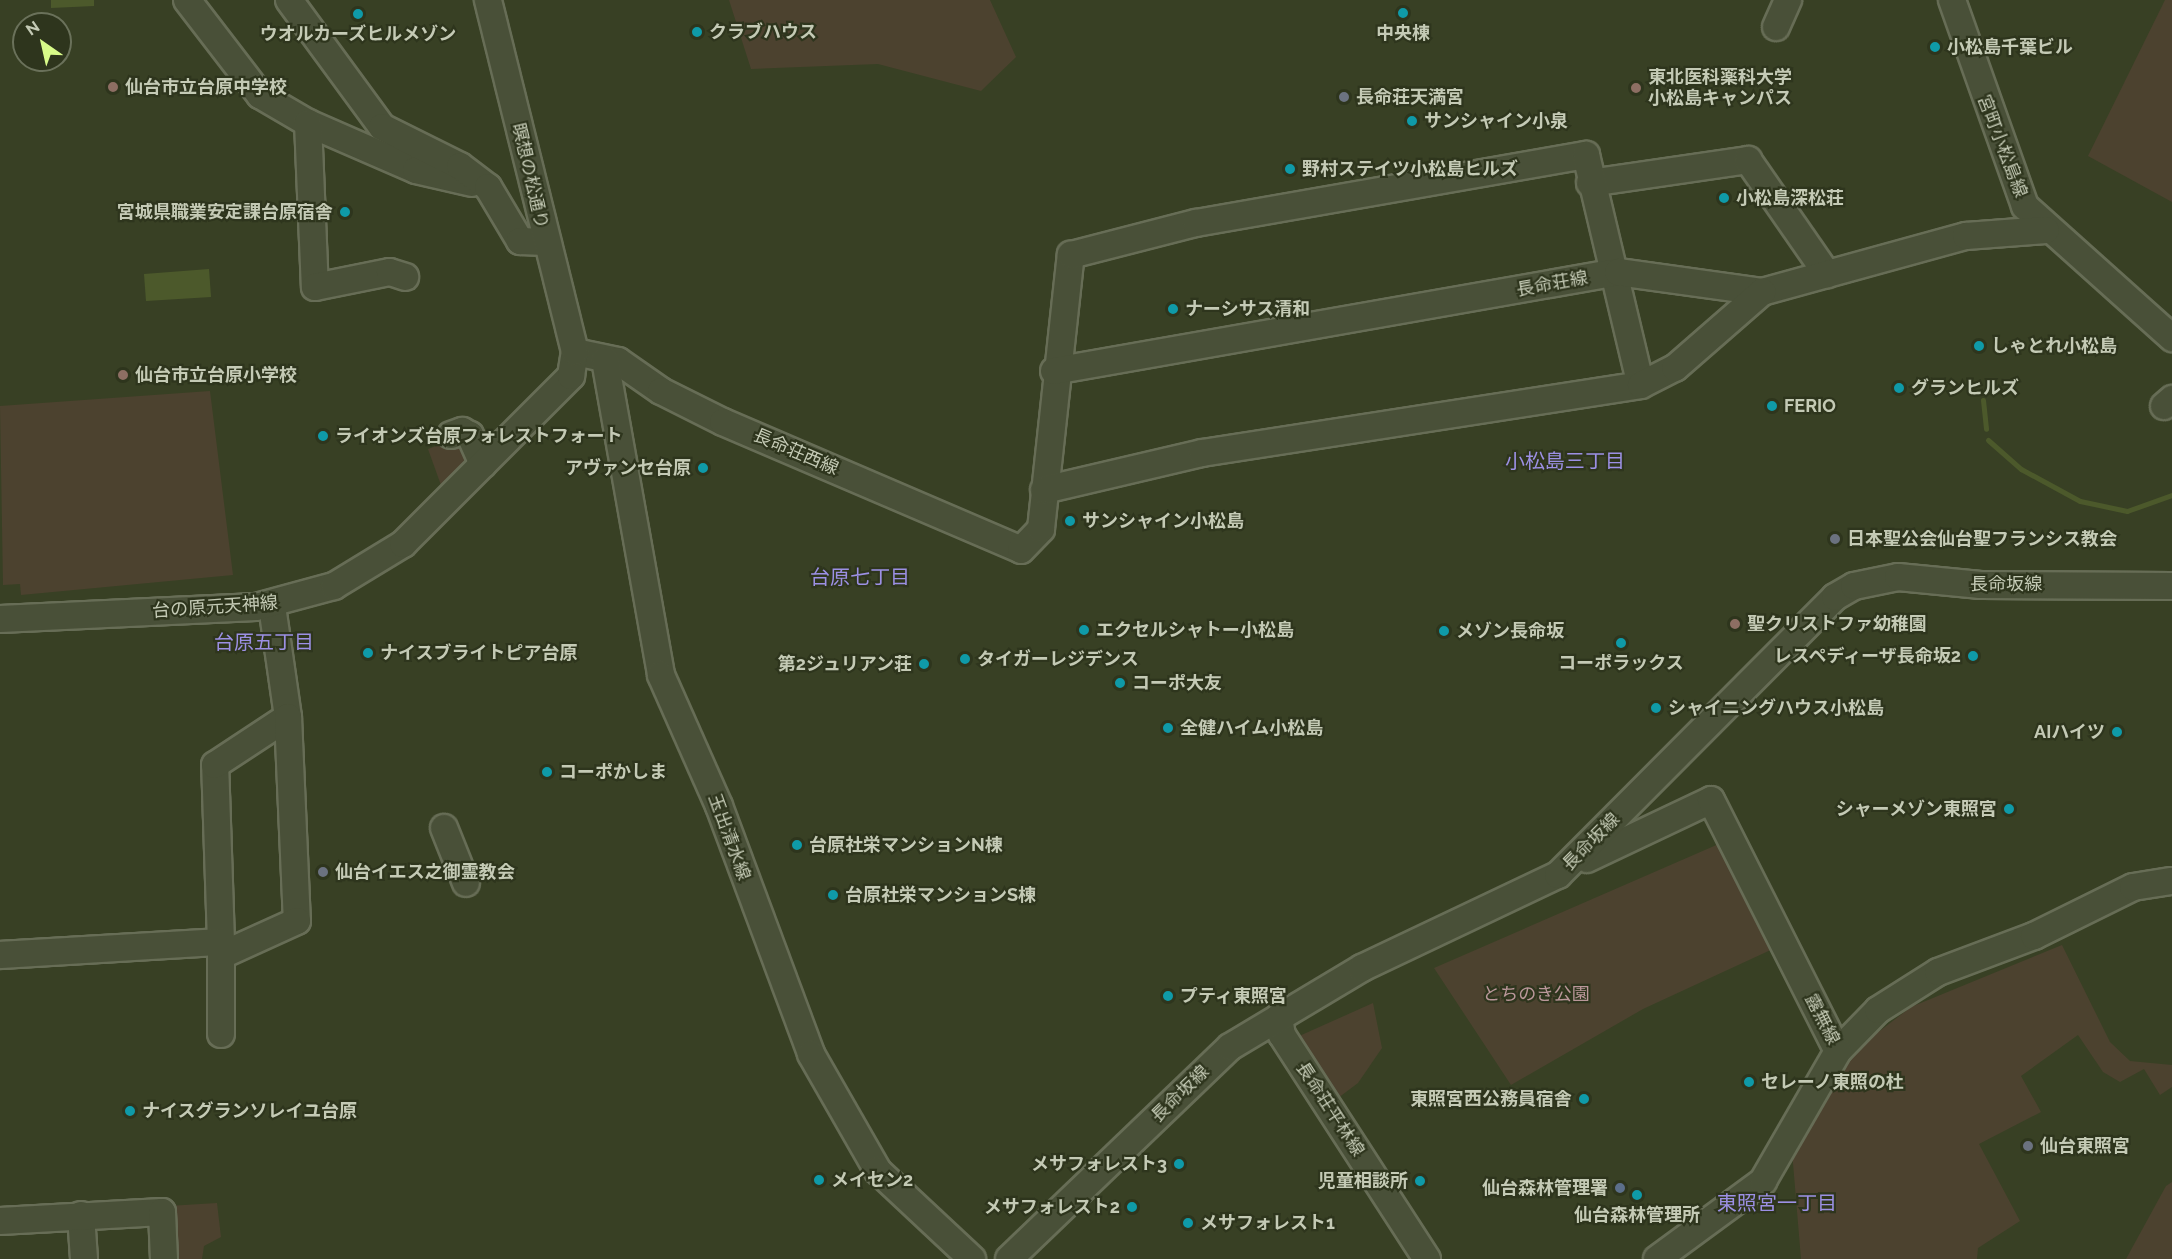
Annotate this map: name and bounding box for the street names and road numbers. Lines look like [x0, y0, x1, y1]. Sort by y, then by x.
street label: 宮町小松島線 [1973, 92, 2031, 200]
street label: 瞑想の松通り [507, 121, 553, 231]
street label: 長命荘線 [1515, 267, 1589, 301]
street label: 長命荘西線 [750, 424, 842, 480]
street label: 長命坂線 [1970, 573, 2042, 595]
street label: 台の原元天神線 [151, 592, 279, 622]
street label: 玉出清水線 [703, 791, 755, 883]
street label: 長命坂線 [1558, 809, 1624, 875]
street label: 露無線 [1800, 990, 1844, 1048]
street label: 長命荘平林線 [1292, 1058, 1368, 1160]
street label: 長命坂線 [1147, 1061, 1213, 1127]

